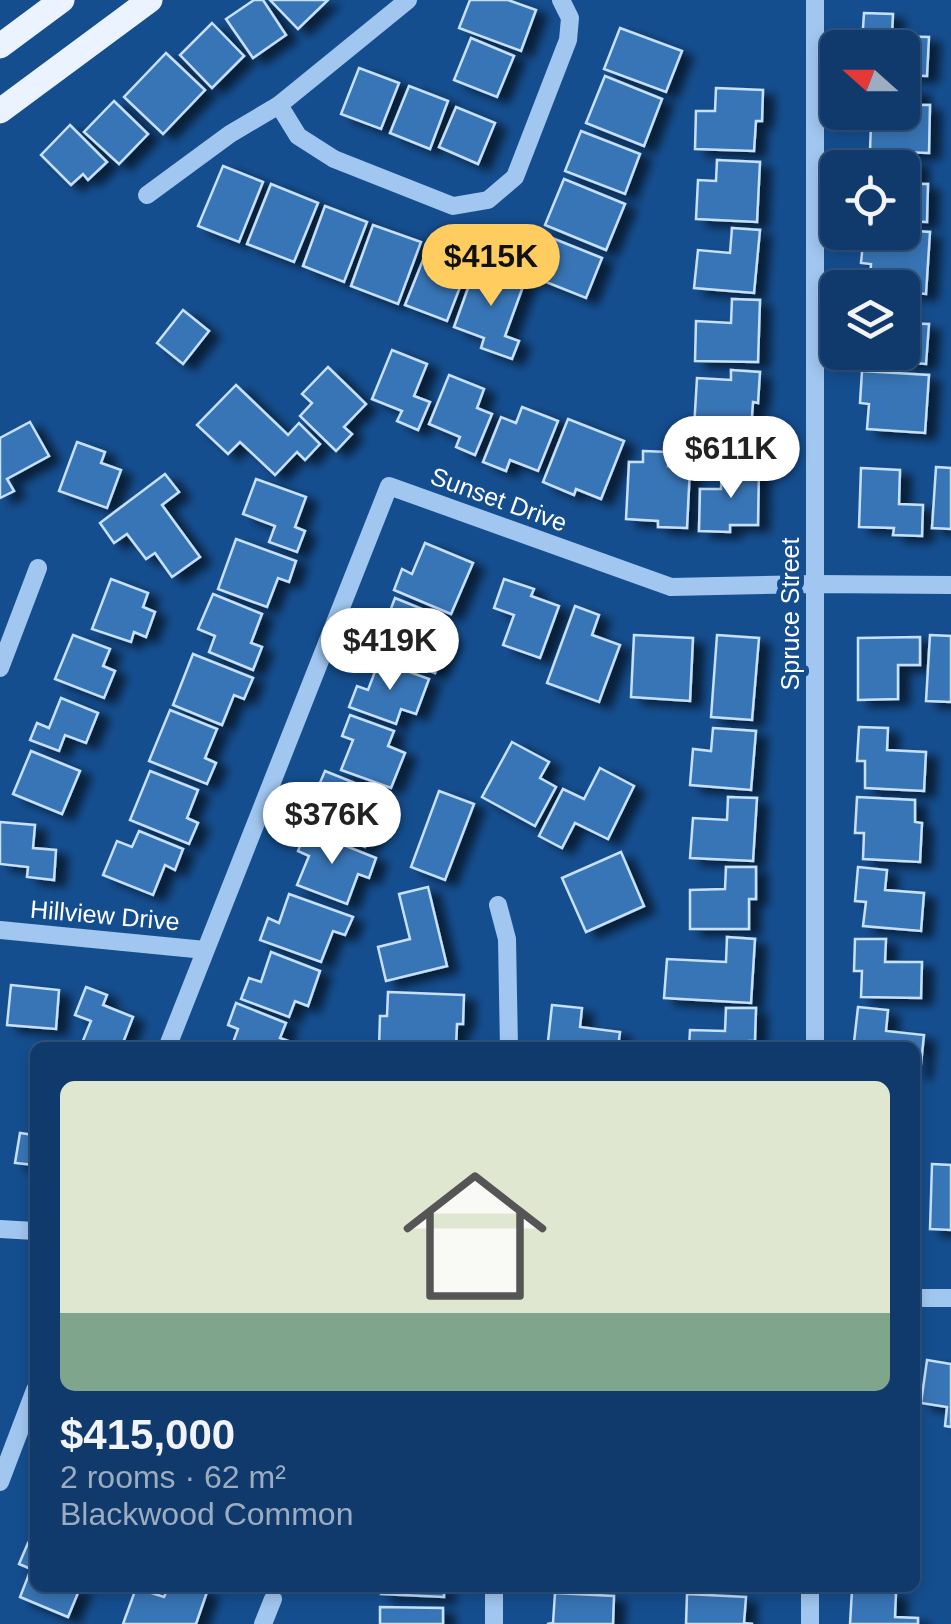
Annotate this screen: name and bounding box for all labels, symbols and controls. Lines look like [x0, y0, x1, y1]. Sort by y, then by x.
north arrow [820, 30, 920, 130]
map controls [820, 30, 920, 370]
button: locate [820, 150, 920, 250]
pin: $415K [421, 224, 561, 309]
text: $415K [444, 238, 538, 274]
button: layers [820, 270, 920, 370]
pin: $611K [661, 416, 801, 501]
text: $611K [685, 430, 777, 466]
street label: Sunset Drive [427, 461, 571, 537]
street label: Spruce Street [776, 538, 804, 690]
pin: $419K [320, 608, 460, 693]
text: $419K [343, 622, 437, 658]
pin: $376K [262, 782, 402, 867]
text: $376K [285, 796, 379, 832]
street label: Hillview Drive [29, 895, 181, 935]
icon: home [385, 1146, 565, 1326]
text: $415,000 [60, 1411, 235, 1458]
text: 2 rooms · 62 m² [60, 1459, 286, 1495]
text: Blackwood Common [60, 1496, 353, 1532]

